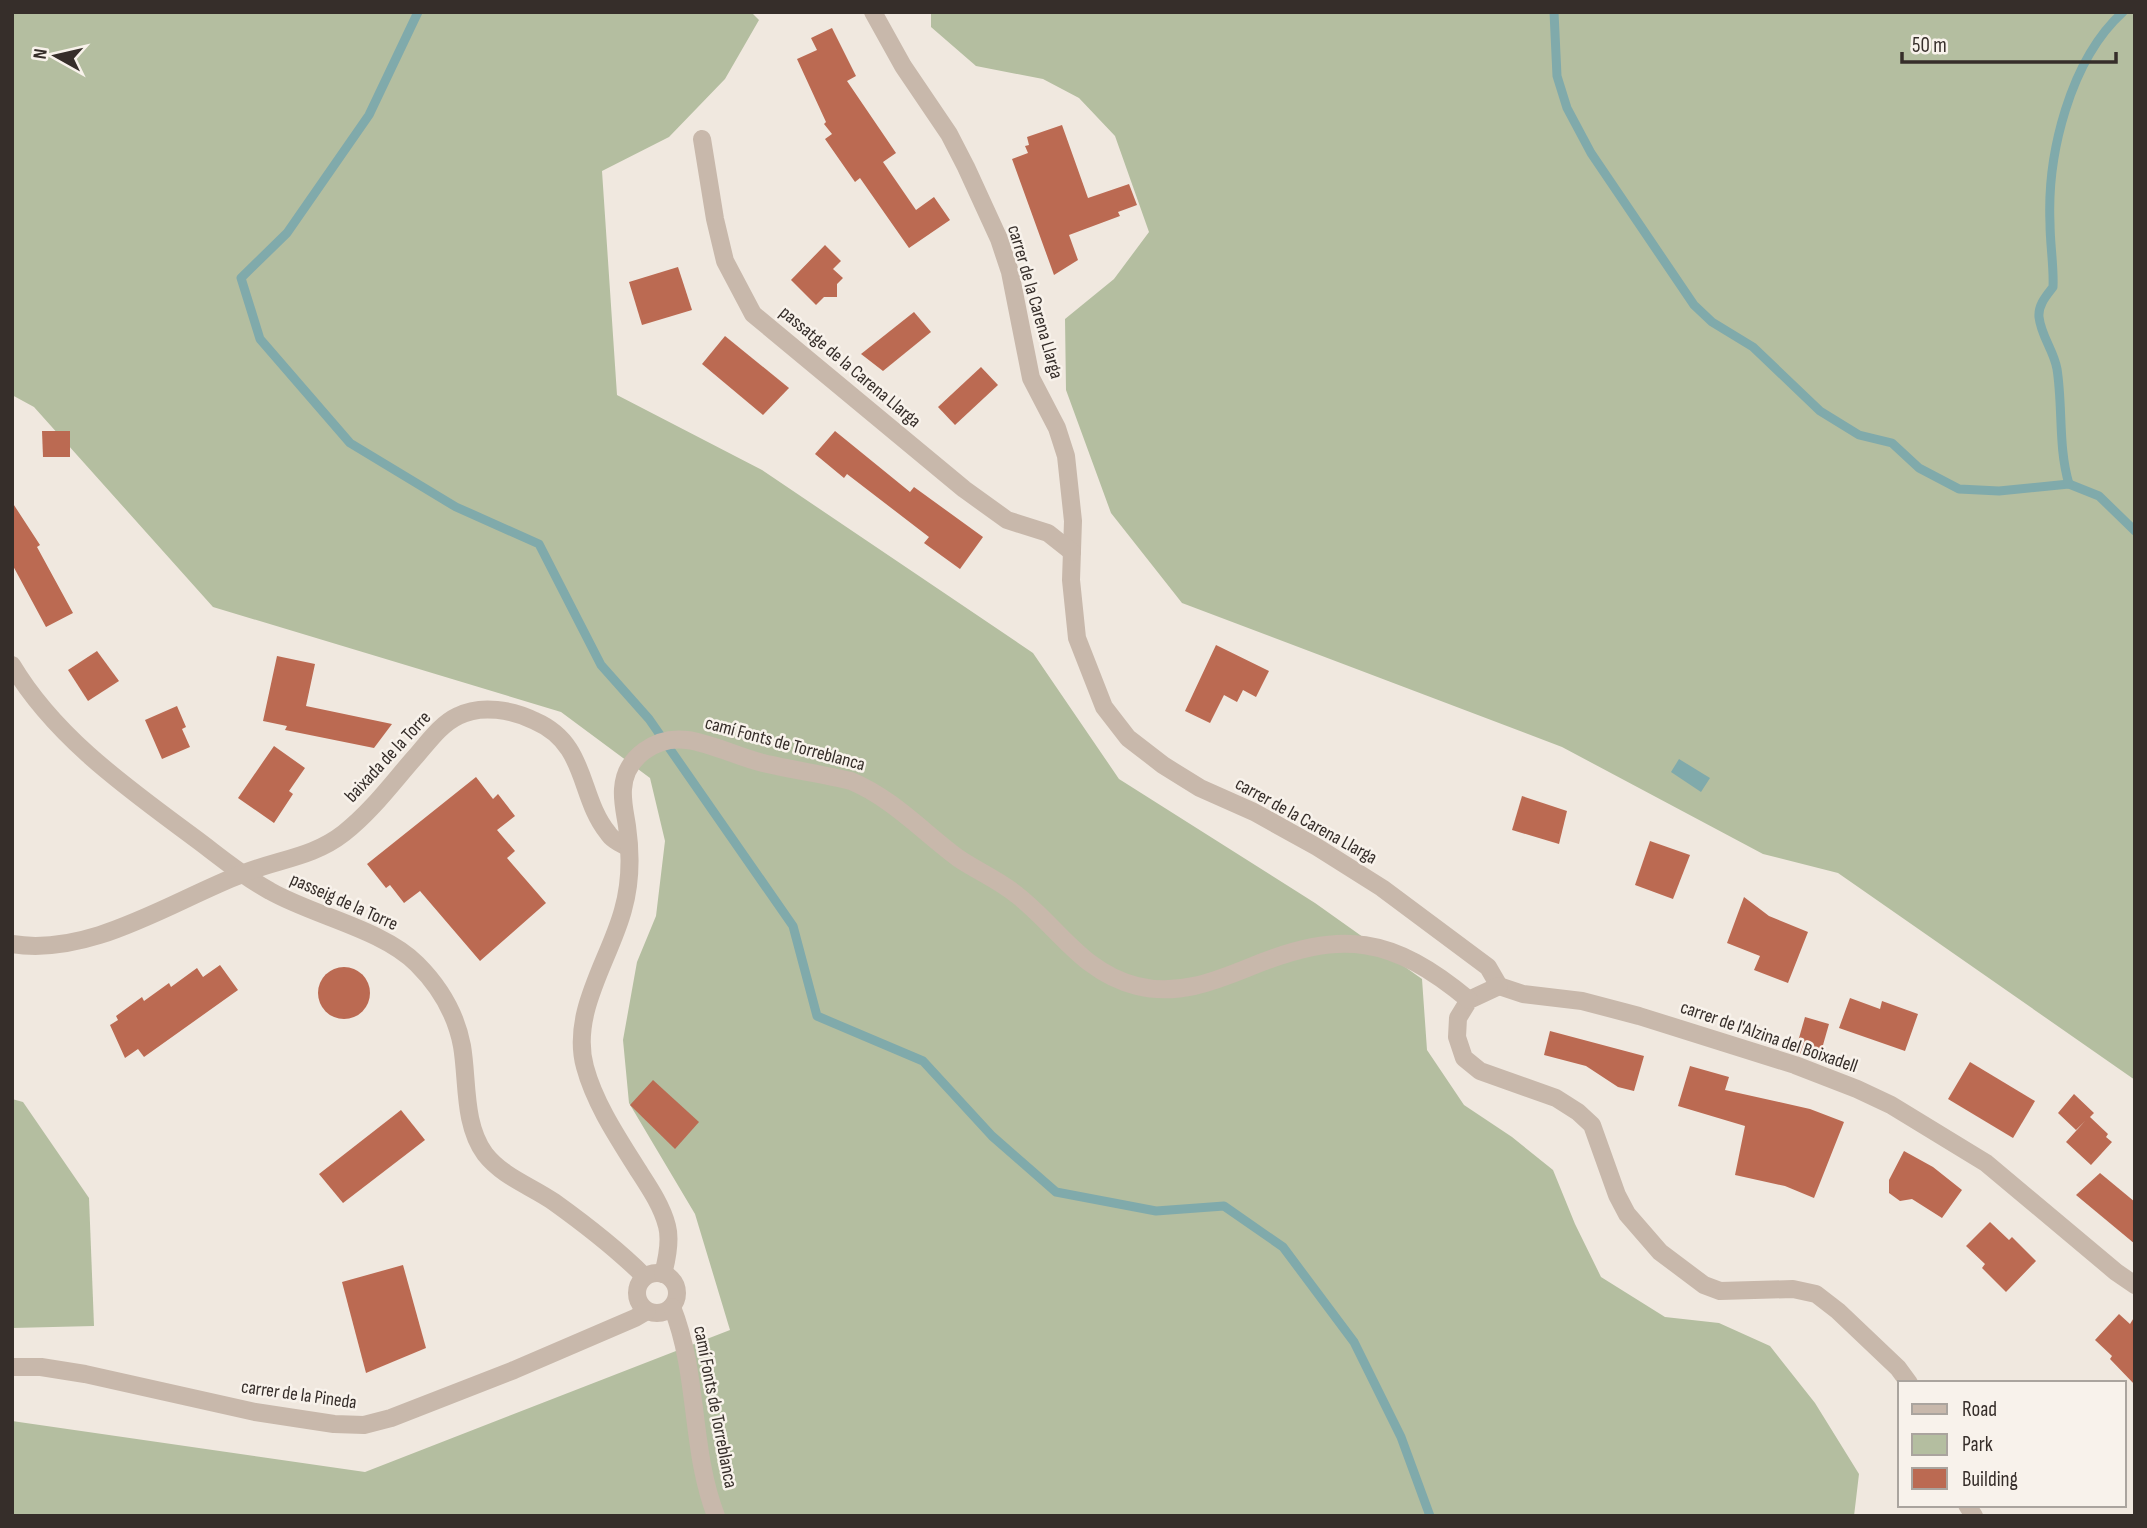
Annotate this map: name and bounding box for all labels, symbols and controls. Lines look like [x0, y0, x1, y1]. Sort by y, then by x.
north arrow [21, 21, 91, 91]
scale bar [1902, 21, 2116, 65]
text: 50 m [1912, 33, 1947, 58]
text: N [29, 47, 53, 60]
street label: carrer de la Carena Llarga [1002, 223, 1068, 381]
street label: passatge de la Carena Llarga [775, 301, 925, 433]
street label: baixada de la Torre [340, 707, 436, 807]
street label: camí Fonts de Torreblanca [702, 712, 868, 776]
street label: carrer de la Carena Llarga [1231, 772, 1381, 870]
street label: passeig de la Torre [287, 868, 401, 936]
street label: carrer de l'Alzina del Boixadell [1677, 996, 1861, 1078]
street label: camí Fonts de Torreblanca [688, 1324, 742, 1490]
street label: carrer de la Pineda [240, 1376, 358, 1414]
legend [1898, 1381, 2126, 1507]
text: Road [1962, 1397, 1997, 1422]
text: Park [1962, 1432, 1993, 1457]
text: Building [1962, 1467, 2018, 1492]

